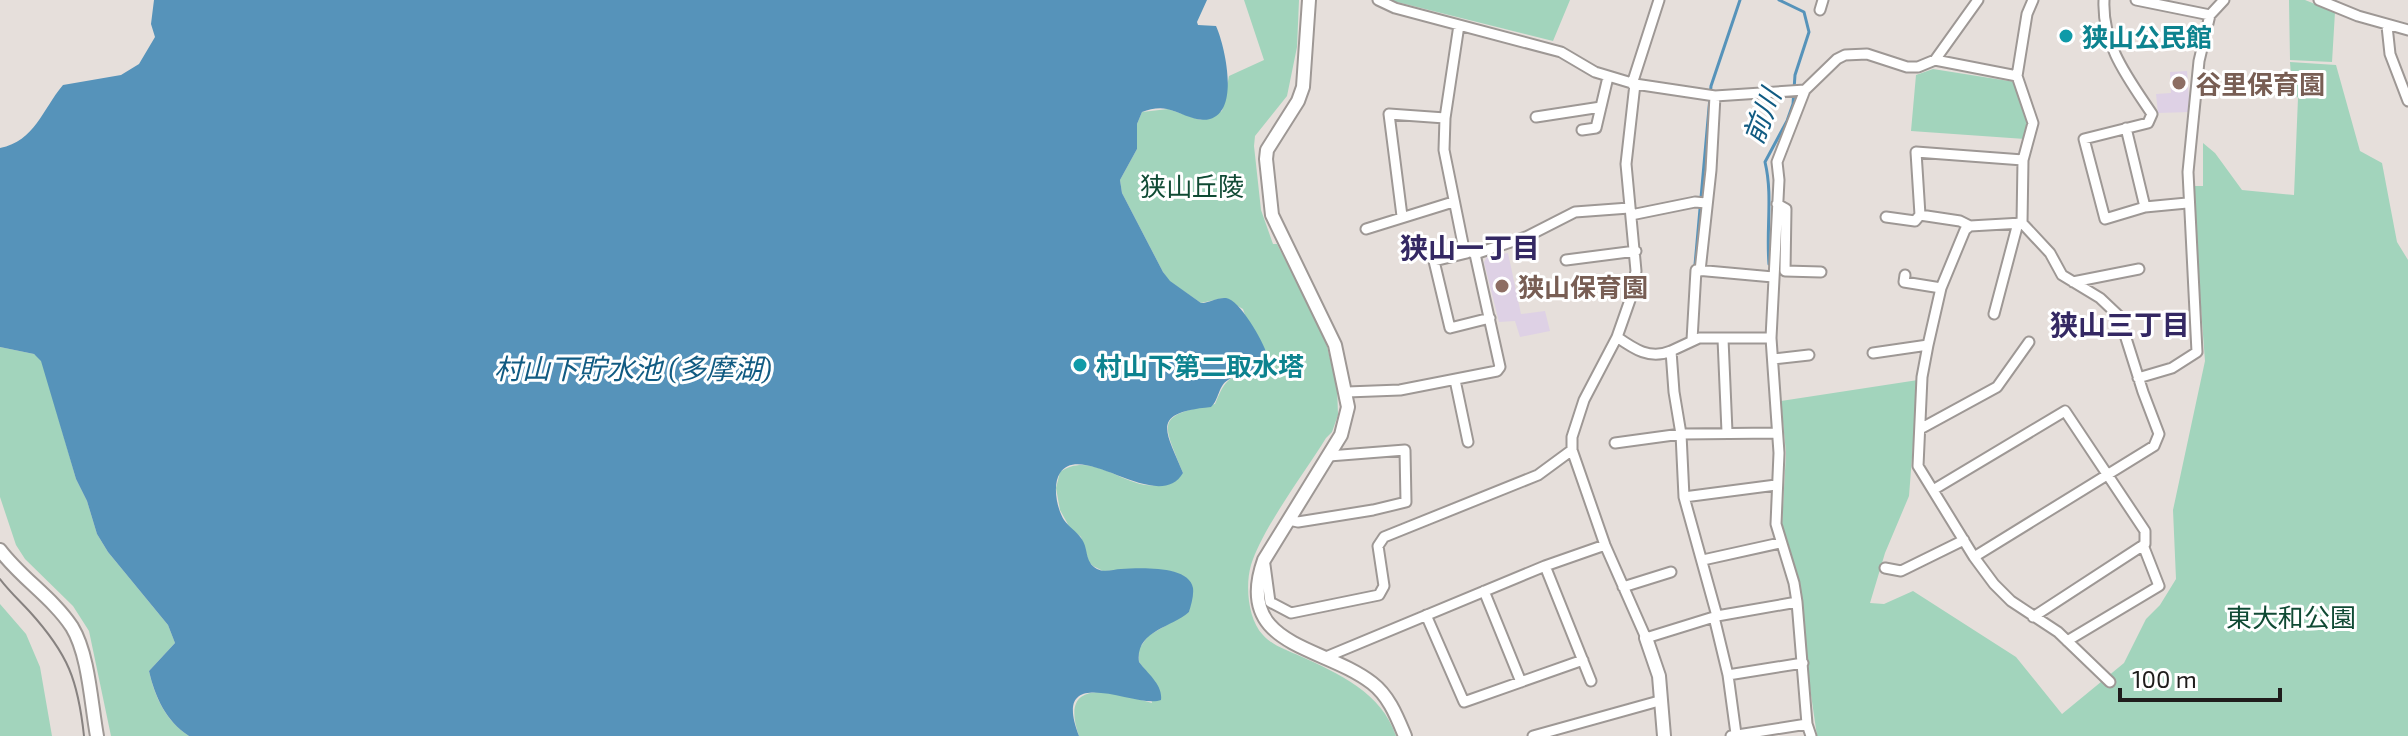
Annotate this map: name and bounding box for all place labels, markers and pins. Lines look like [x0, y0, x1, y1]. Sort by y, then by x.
place label: 狭山公民館 [2082, 21, 2212, 52]
marker: 狭山公民館 [2057, 27, 2075, 45]
place label: 谷里保育園 [2195, 68, 2325, 99]
marker: 谷里保育園 [2170, 74, 2188, 92]
place label: 狭山保育園 [1518, 271, 1648, 302]
marker: 狭山保育園 [1493, 277, 1511, 295]
place label: 村山下第二取水塔 [1096, 350, 1304, 381]
marker: 村山下第二取水塔 [1071, 356, 1089, 374]

